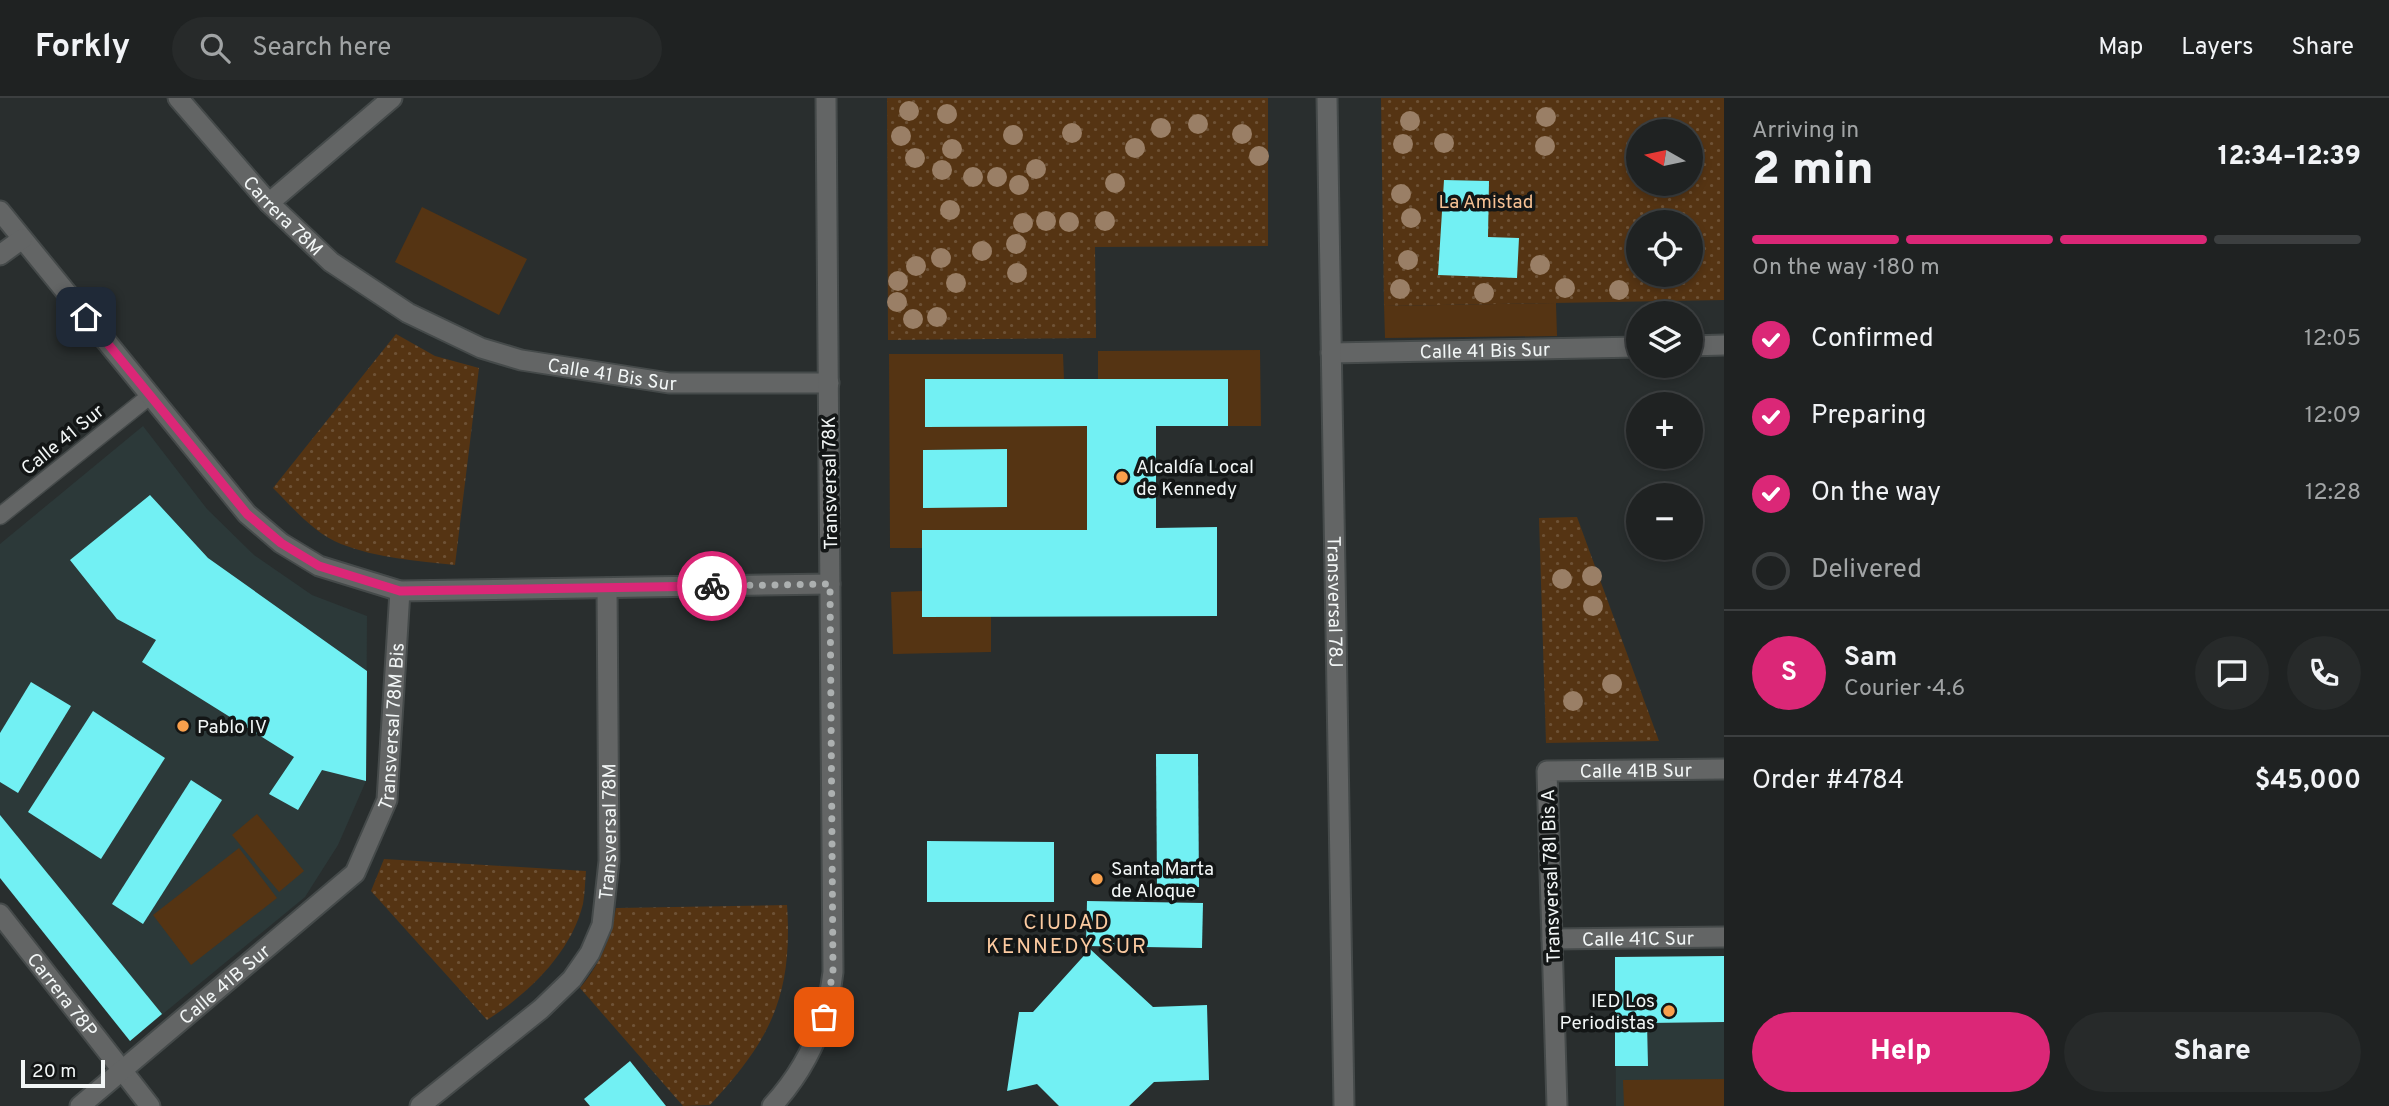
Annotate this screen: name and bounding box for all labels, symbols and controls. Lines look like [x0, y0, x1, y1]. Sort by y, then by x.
search box [172, 17, 662, 80]
text: Forkly [35, 27, 130, 69]
icon: search [196, 29, 234, 67]
text: Search here [252, 32, 391, 65]
text: Map [2098, 33, 2143, 63]
text: Layers [2181, 33, 2253, 63]
text: Share [2291, 33, 2354, 63]
text: Arriving in [1752, 117, 1859, 146]
north arrow [1626, 119, 1703, 196]
map controls [1626, 119, 1703, 560]
text: 12:34–12:39 [2218, 141, 2361, 174]
text: 2 min [1752, 142, 1874, 201]
street label: Carrera 78M [237, 172, 327, 262]
park label: La Amistad [1439, 191, 1533, 215]
button: locate [1626, 210, 1703, 287]
text: On the way · 180 m [1752, 254, 1940, 283]
pin [56, 287, 116, 347]
icon: home [67, 298, 105, 336]
button: layers [1626, 301, 1703, 378]
icon: check [1752, 321, 1790, 359]
text: Confirmed [1811, 323, 1934, 356]
text: 12:05 [2304, 325, 2361, 354]
street label: Calle 41 Bis Sur [1419, 339, 1551, 365]
street label: Calle 41 Bis Sur [546, 354, 678, 397]
button: + [1626, 392, 1703, 469]
icon: check [1752, 398, 1790, 436]
street label: Calle 41 Sur [17, 399, 110, 481]
text: Preparing [1811, 400, 1926, 433]
text: 12:09 [2305, 402, 2361, 431]
street label: Transversal 78K [818, 416, 844, 550]
place label: Alcaldía Local de Kennedy [1136, 456, 1254, 502]
marker: Alcaldía Local de Kennedy [1114, 469, 1130, 485]
icon: check [1752, 475, 1790, 513]
text: On the way [1811, 477, 1941, 510]
text: 12:28 [2305, 479, 2361, 508]
button: − [1626, 483, 1703, 560]
street label: Transversal 78J [1320, 536, 1347, 668]
courier [677, 551, 747, 621]
text: Delivered [1811, 554, 1922, 587]
icon: bike [693, 567, 731, 605]
button: chat [2195, 636, 2269, 710]
button: phone [2287, 636, 2361, 710]
street label: Transversal 78M Bis [374, 642, 411, 815]
text: Sam [1844, 642, 1897, 675]
text: S [1781, 657, 1797, 690]
text: Courier · 4.6 [1844, 675, 1965, 704]
place label: Pablo IV [197, 716, 267, 740]
marker: Pablo IV [175, 718, 191, 734]
street label: Calle 41B Sur [1580, 759, 1693, 785]
street label: Transversal 78M [595, 763, 623, 901]
text: Order #4784 [1752, 765, 1904, 798]
text: $45,000 [2255, 765, 2361, 798]
street label: Transversal 78I Bis A [1537, 789, 1567, 963]
place label: Santa Marta de Aloque [1111, 858, 1214, 904]
marker: Santa Marta de Aloque [1089, 871, 1105, 887]
district label: CIUDAD KENNEDY SUR [986, 910, 1148, 961]
street label: Calle 41C Sur [1582, 927, 1695, 953]
street label: Calle 41B Sur [175, 939, 277, 1031]
street label: Carrera 78P [21, 949, 102, 1043]
pin [794, 987, 854, 1047]
place label: IED Los Periodistas [1559, 990, 1655, 1036]
icon: bag [805, 998, 843, 1036]
marker: IED Los Periodistas [1661, 1003, 1677, 1019]
button: Help [1752, 1012, 2050, 1092]
button: Share [2064, 1012, 2361, 1092]
scale bar [21, 1057, 105, 1089]
text: 20 m [32, 1060, 76, 1084]

